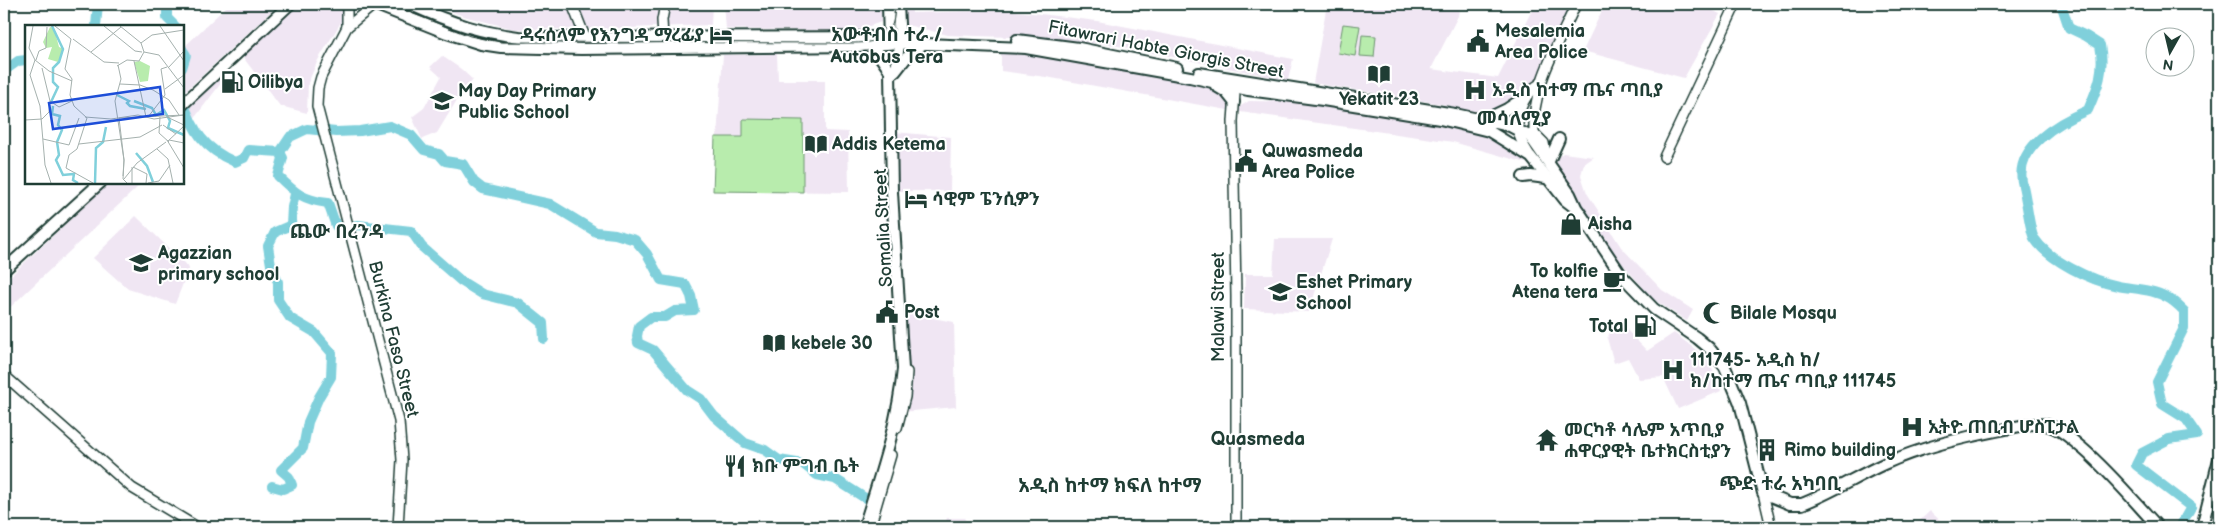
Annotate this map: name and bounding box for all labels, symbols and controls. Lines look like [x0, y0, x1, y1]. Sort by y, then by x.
street label: Fitawrari Habte Giorgis Street [1046, 16, 1286, 83]
place label: Mesalemia Area Police [1494, 21, 1588, 63]
hotel icon: ዳሩሰላም የእንግዳ ማረፊያ [708, 22, 734, 48]
district label: አውቶብስ ተራ / Autobus Tera [830, 24, 943, 69]
inset map [25, 25, 184, 184]
place label: ዳሩሰላም የእንግዳ ማረፊያ [520, 25, 704, 46]
public building icon: Mesalemia Area Police [1465, 28, 1491, 54]
north arrow [2146, 28, 2196, 78]
text: N [2162, 55, 2175, 74]
library icon: Yekatit 23 [1366, 61, 1392, 87]
fuel station icon: Oilibya [219, 69, 245, 95]
place label: Oilibya [248, 72, 303, 93]
hospital icon: አዲስ ከተማ ጤና ጣቢያ [1462, 77, 1488, 103]
place label: አዲስ ከተማ ጤና ጣቢያ [1492, 80, 1663, 101]
place label: May Day Primary Public School [458, 81, 597, 123]
school or university icon: May Day Primary Public School [429, 88, 455, 114]
place label: Yekatit 23 [1339, 89, 1419, 110]
district label: መሳለሚያ [1477, 108, 1551, 131]
library icon: Addis Ketema [803, 131, 829, 157]
place label: Addis Ketema [831, 134, 946, 155]
place label: Quwasmeda Area Police [1261, 141, 1363, 183]
public building icon: Quwasmeda Area Police [1233, 148, 1259, 174]
street label: Somalia Street [870, 168, 897, 288]
hotel icon: ሳዊም ፔንሲዎን [903, 186, 929, 212]
place label: ሳዊም ፔንሲዎን [932, 189, 1040, 210]
shop icon: Aisha [1558, 211, 1584, 237]
place label: Aisha [1587, 214, 1632, 235]
district label: ጨው በረንዳ [290, 221, 384, 244]
place label: Agazzian primary school [157, 243, 279, 285]
school or university icon: Agazzian primary school [128, 250, 154, 276]
street label: Malawi Street [1208, 252, 1229, 362]
street label: Burkina Faso Street [364, 259, 423, 420]
place label: To kolfie Atena tera [1511, 261, 1598, 303]
cafe icon: To kolfie Atena tera [1601, 268, 1627, 294]
place label: Eshet Primary School [1296, 272, 1413, 314]
school or university icon: Eshet Primary School [1267, 279, 1293, 305]
public building icon: Post [874, 299, 900, 325]
mosque icon: Bilale Mosqu [1701, 300, 1727, 326]
place label: Post [904, 302, 940, 323]
place label: Bilale Mosqu [1730, 303, 1837, 324]
fuel station icon: Total [1632, 313, 1658, 339]
place label: Total [1589, 316, 1628, 337]
library icon: kebele 30 [761, 330, 787, 356]
place label: kebele 30 [791, 333, 873, 354]
place label: 111745- አዲስ ከ/ ክ/ከተማ ጤና ጣቢያ 111745 [1690, 350, 1896, 392]
hospital icon: 111745- አዲስ ከ/ ክ/ከተማ ጤና ጣቢያ 111745 [1660, 357, 1686, 383]
hospital icon: ኢትዮ ጠቢብ ሆስፒታል [1899, 414, 1925, 440]
place label: ኢትዮ ጠቢብ ሆስፒታል [1928, 417, 2079, 438]
place label: መርካቶ ሳሌም አጥቢያ ሐዋርያዊት ቤተክርስቲያን [1564, 420, 1732, 462]
temple icon: መርካቶ ሳሌም አጥቢያ ሐዋርያዊት ቤተክርስቲያን [1534, 427, 1560, 453]
district label: Quasmeda [1211, 428, 1305, 451]
building icon: Rimo building [1754, 437, 1780, 463]
place label: Rimo building [1784, 440, 1896, 461]
restaurant icon: ክቡ ምግብ ቤት [722, 453, 748, 479]
place label: ክቡ ምግብ ቤት [752, 456, 859, 477]
district label: ጭድ ተራ አካባቢ [1719, 473, 1842, 496]
district label: አዲስ ከተማ ክፍለ ከተማ [1018, 475, 1202, 498]

